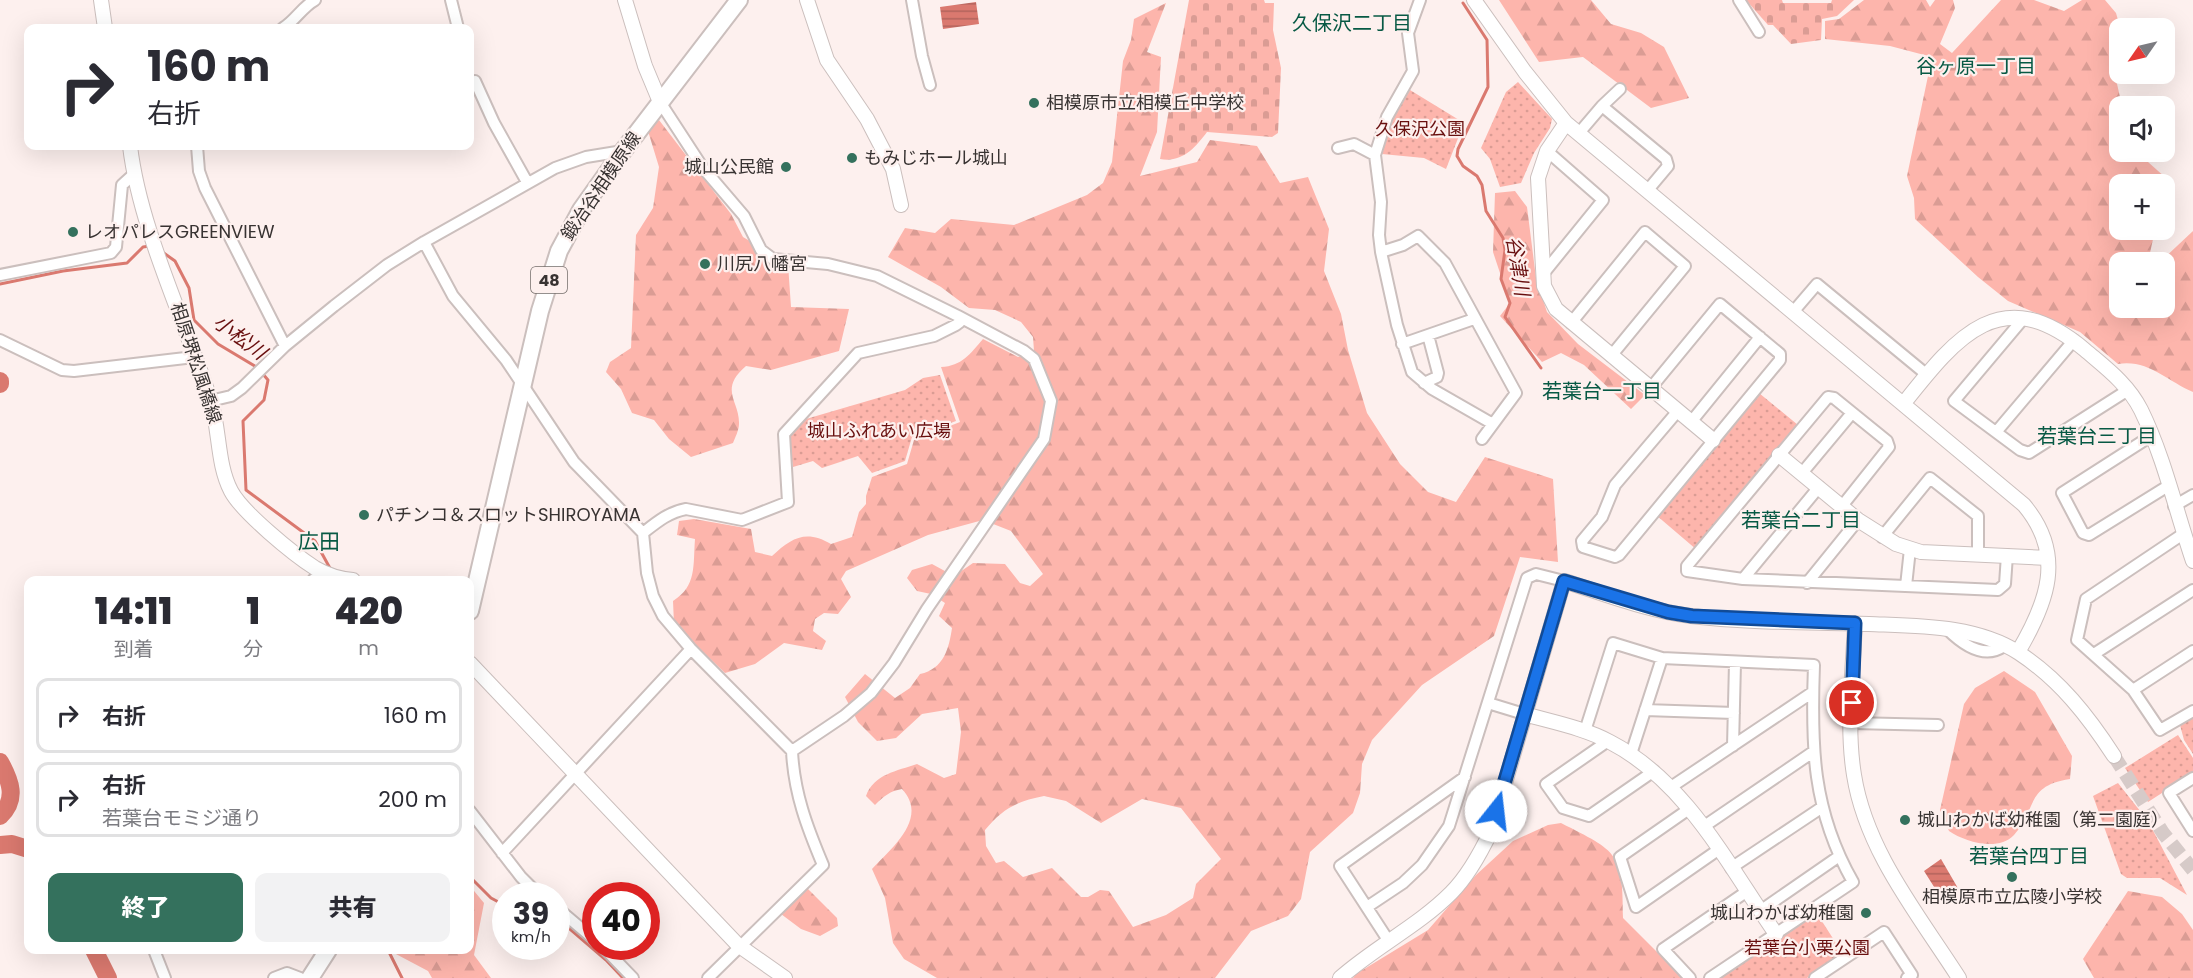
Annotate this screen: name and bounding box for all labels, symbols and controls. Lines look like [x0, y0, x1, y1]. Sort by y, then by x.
district label: 久保沢二丁目 [1292, 9, 1412, 37]
north arrow [2109, 18, 2175, 84]
map controls [2109, 18, 2175, 318]
text: 160 m [147, 37, 270, 96]
icon: right [48, 48, 126, 126]
district label: 谷ヶ原一丁目 [1916, 52, 2036, 80]
place label: 相模原市立相模丘中学校 [1046, 90, 1244, 115]
text: 右折 [147, 95, 201, 132]
marker: 相模原市立相模丘中学校 [1027, 96, 1041, 110]
button: sound [2109, 96, 2175, 162]
park label: 久保沢公園 [1375, 116, 1465, 141]
street label: 鍛冶谷相模原線 [555, 127, 646, 245]
place label: もみじホール城山 [864, 145, 1008, 170]
marker: もみじホール城山 [845, 151, 859, 165]
place label: 城山公民館 [684, 154, 774, 179]
marker: 城山公民館 [779, 160, 793, 174]
button: + [2109, 174, 2175, 240]
place label: レオパレスGREENVIEW [85, 219, 275, 244]
marker: レオパレスGREENVIEW [66, 225, 80, 239]
water label: 谷津川 [1499, 234, 1537, 300]
place label: 川尻八幡宮 [717, 251, 807, 276]
button: − [2109, 252, 2175, 318]
marker: 川尻八幡宮 [698, 257, 712, 271]
road number: 48 [531, 267, 567, 293]
street label: 相原堺松風橋線 [165, 299, 228, 427]
water label: 小松川 [208, 308, 274, 367]
district label: 若葉台一丁目 [1542, 377, 1662, 405]
park label: 城山ふれあい広場 [807, 418, 951, 443]
district label: 若葉台三丁目 [2037, 422, 2157, 450]
place label: パチンコ＆スロットSHIROYAMA [376, 502, 641, 527]
district label: 若葉台二丁目 [1741, 506, 1861, 534]
marker: パチンコ＆スロットSHIROYAMA [357, 508, 371, 522]
district label: 広田 [298, 527, 340, 556]
text: 14:11 [95, 586, 172, 637]
text: 1 [246, 586, 260, 637]
text: 420 [334, 586, 403, 637]
text: m [358, 634, 379, 662]
text: 到着 [114, 635, 154, 663]
text: 分 [243, 635, 263, 663]
pin [1826, 677, 1877, 728]
icon: arrive [1835, 686, 1868, 719]
icon: right [51, 699, 84, 732]
text: 160 m [384, 700, 447, 731]
text: 右折 [102, 701, 146, 732]
text: 右折 [102, 770, 146, 801]
position arrow [1464, 779, 1528, 843]
icon: right [51, 783, 84, 816]
text: 200 m [378, 784, 447, 815]
text: 若葉台モミジ通り [102, 804, 262, 832]
place label: 城山わかば幼稚園（第二園庭） [1917, 807, 2169, 832]
marker: 城山わかば幼稚園（第二園庭） [1898, 813, 1912, 827]
district label: 若葉台四丁目 [1969, 842, 2089, 870]
marker: 相模原市立広陵小学校 [2005, 870, 2019, 884]
button: 終了 [48, 873, 243, 942]
button: 共有 [255, 873, 450, 942]
speed limit sign: 40 [582, 882, 660, 960]
place label: 相模原市立広陵小学校 [1922, 884, 2102, 909]
text: 39 [513, 892, 549, 935]
place label: 城山わかば幼稚園 [1710, 900, 1854, 925]
marker: 城山わかば幼稚園 [1859, 906, 1873, 920]
text: km/h [511, 926, 551, 947]
park label: 若葉台小栗公園 [1744, 935, 1870, 960]

